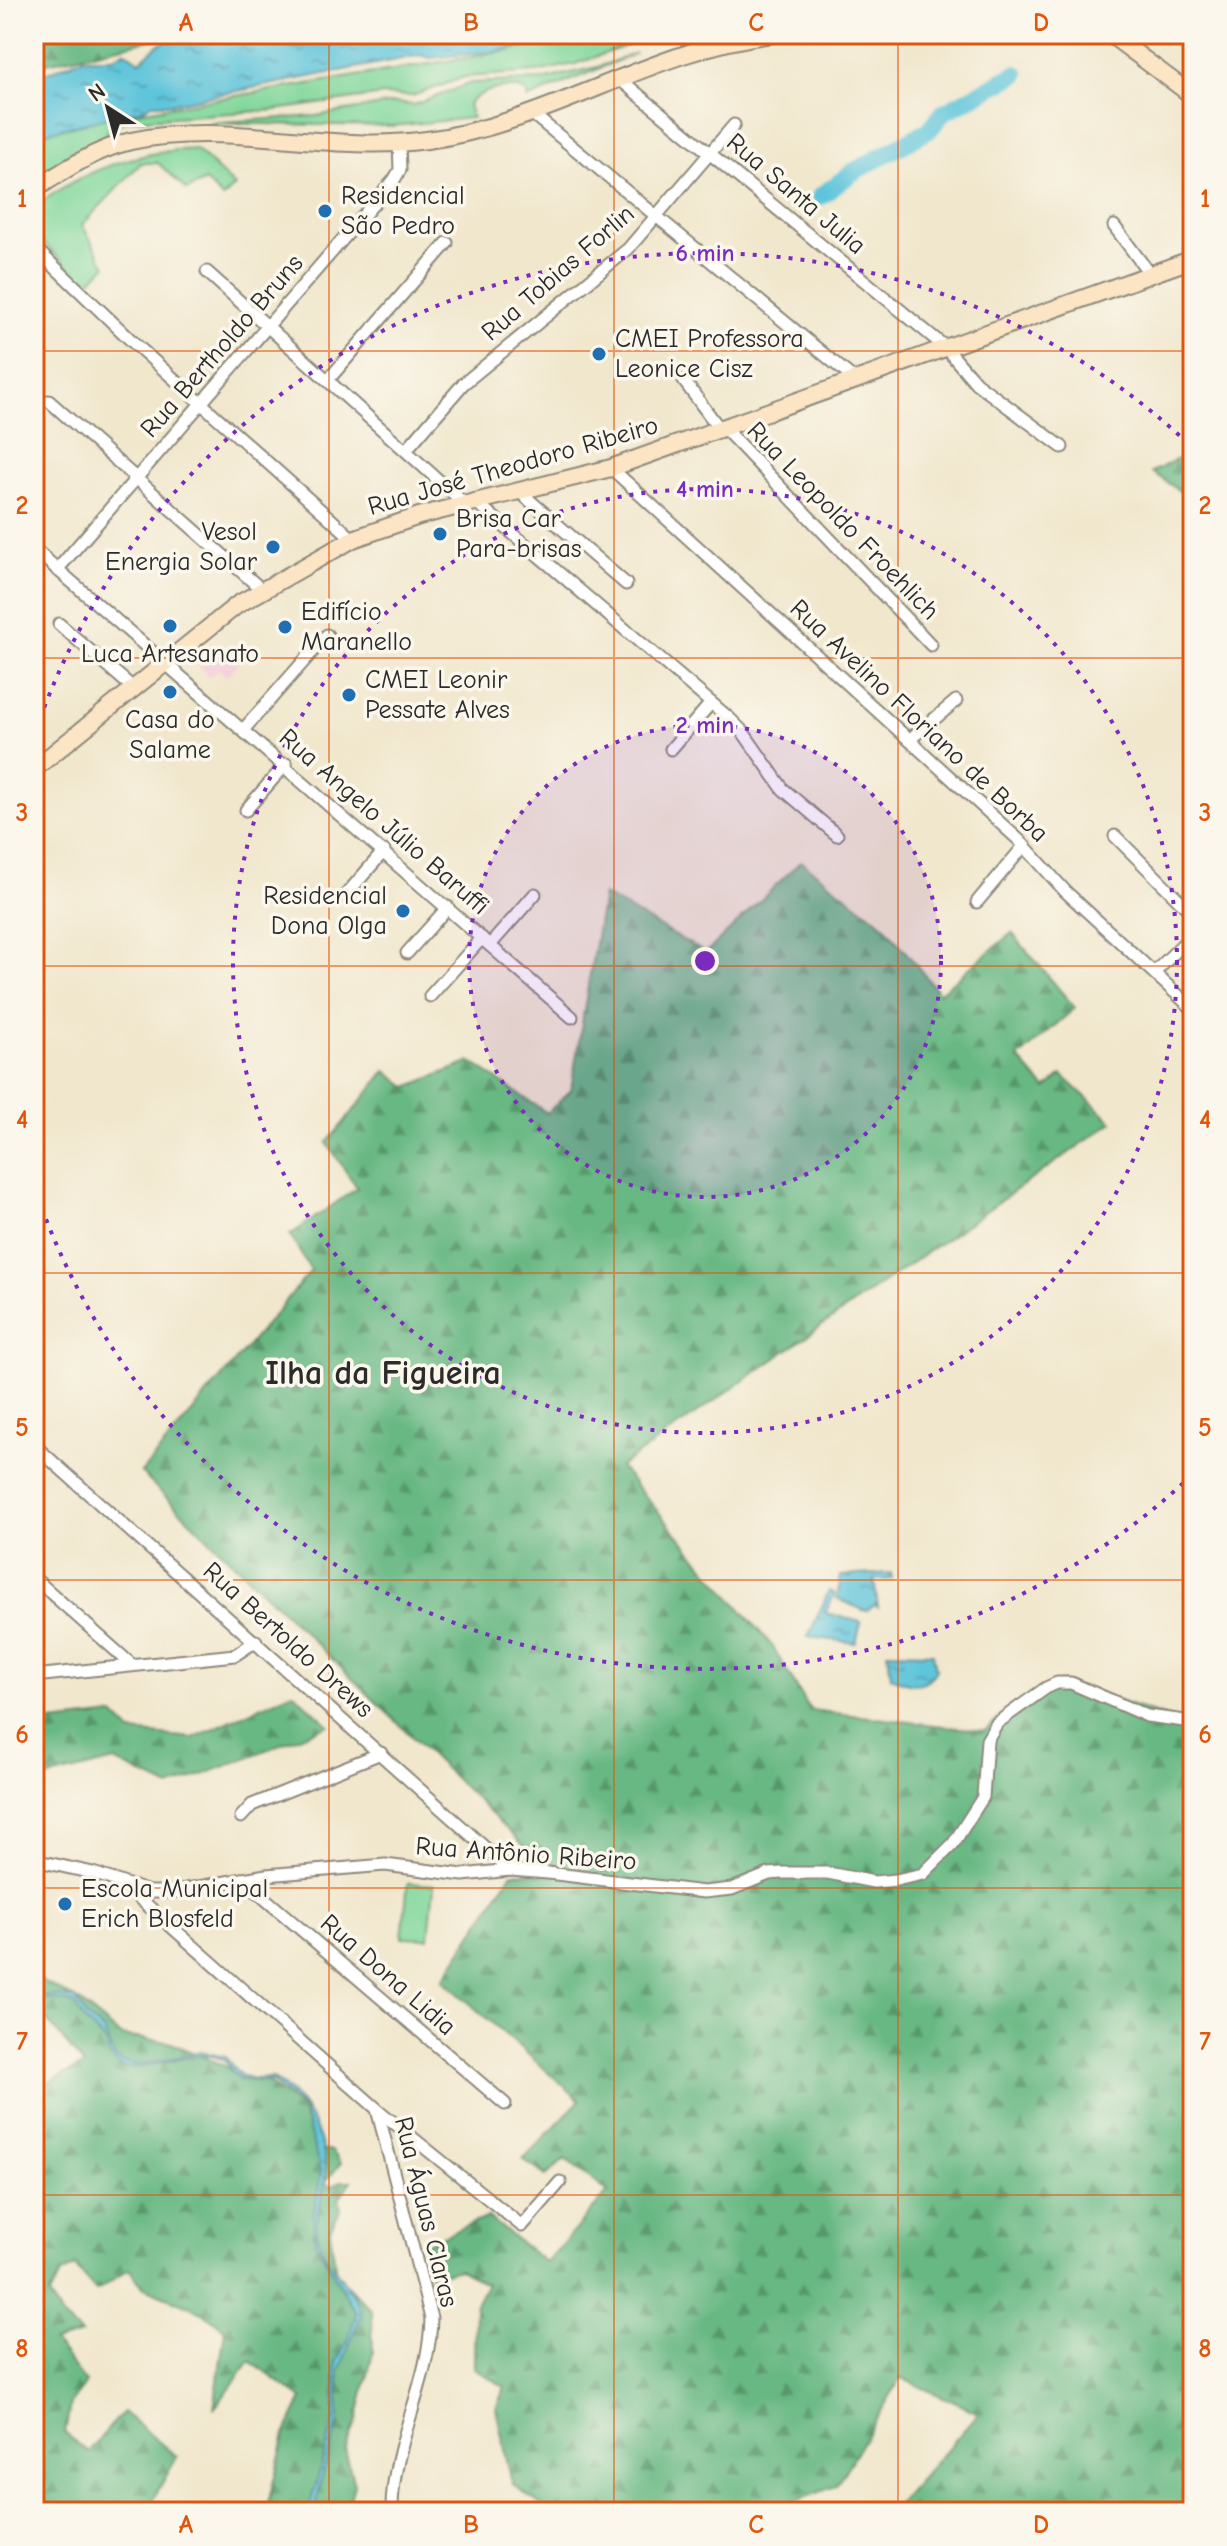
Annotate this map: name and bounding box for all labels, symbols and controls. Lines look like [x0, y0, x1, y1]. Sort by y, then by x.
text: A [179, 8, 194, 38]
text: B [463, 8, 479, 38]
text: C [748, 8, 764, 38]
text: D [1033, 8, 1049, 38]
north arrow [68, 68, 148, 148]
text: N [83, 78, 110, 107]
street label: Rua Santa Julia [720, 127, 872, 261]
place label: Residencial São Pedro [341, 181, 465, 241]
text: 1 [17, 184, 27, 214]
text: 1 [1200, 184, 1210, 214]
street label: Rua Tobias Forlin [476, 199, 640, 347]
marker: Residencial São Pedro [316, 202, 334, 220]
text: 6 min [675, 239, 735, 267]
street label: Rua Bertholdo Bruns [134, 248, 310, 444]
place label: CMEI Professora Leonice Cisz [615, 324, 804, 384]
marker: CMEI Professora Leonice Cisz [590, 345, 608, 363]
street label: Rua José Theodoro Ribeiro [364, 410, 662, 522]
street label: Rua Leopoldo Froehlich [741, 416, 945, 626]
text: 4 min [676, 475, 734, 503]
text: 2 [16, 491, 28, 521]
text: 2 [1199, 491, 1211, 521]
place label: Brisa Car Para-brisas [456, 504, 582, 564]
place label: Vesol Energia Solar [105, 517, 258, 577]
marker: Brisa Car Para-brisas [431, 525, 449, 543]
marker: Vesol Energia Solar [264, 538, 282, 556]
street label: Rua Avelino Floriano de Borba [784, 594, 1054, 848]
place label: Edifício Maranello [301, 597, 412, 657]
marker: Luca Artesanato [161, 617, 179, 635]
marker: Edifício Maranello [276, 618, 294, 636]
place label: Luca Artesanato [81, 639, 259, 669]
place label: CMEI Leonir Pessate Alves [365, 665, 510, 725]
marker: Casa do Salame [161, 683, 179, 701]
marker: CMEI Leonir Pessate Alves [340, 686, 358, 704]
place label: Casa do Salame [125, 705, 215, 765]
text: 2 min [676, 711, 734, 739]
street label: Rua Angelo Júlio Baruffi [273, 723, 495, 921]
text: 3 [16, 798, 28, 828]
text: 3 [1199, 798, 1211, 828]
place label: Residencial Dona Olga [263, 881, 387, 941]
marker: Residencial Dona Olga [394, 902, 412, 920]
centre of rings [691, 947, 719, 975]
text: 4 [16, 1105, 28, 1135]
text: 4 [1199, 1105, 1211, 1135]
district label: Ilha da Figueira [265, 1353, 501, 1393]
text: 5 [15, 1413, 29, 1443]
text: 5 [1198, 1413, 1212, 1443]
street label: Rua Bertoldo Drews [197, 1556, 379, 1724]
text: 6 [15, 1720, 29, 1750]
text: 6 [1198, 1720, 1212, 1750]
street label: Rua Antônio Ribeiro [415, 1831, 637, 1877]
place label: Escola Municipal Erich Blosfeld [81, 1874, 268, 1934]
marker: Escola Municipal Erich Blosfeld [56, 1895, 74, 1913]
street label: Rua Dona Lidia [314, 1908, 462, 2042]
text: 7 [16, 2027, 28, 2057]
text: 7 [1199, 2027, 1211, 2057]
street label: Rua Águas Claras [388, 2113, 465, 2310]
text: 8 [15, 2334, 29, 2364]
text: 8 [1198, 2334, 1212, 2364]
text: A [179, 2510, 194, 2540]
text: B [463, 2510, 479, 2540]
text: C [748, 2510, 764, 2540]
text: D [1033, 2510, 1049, 2540]

